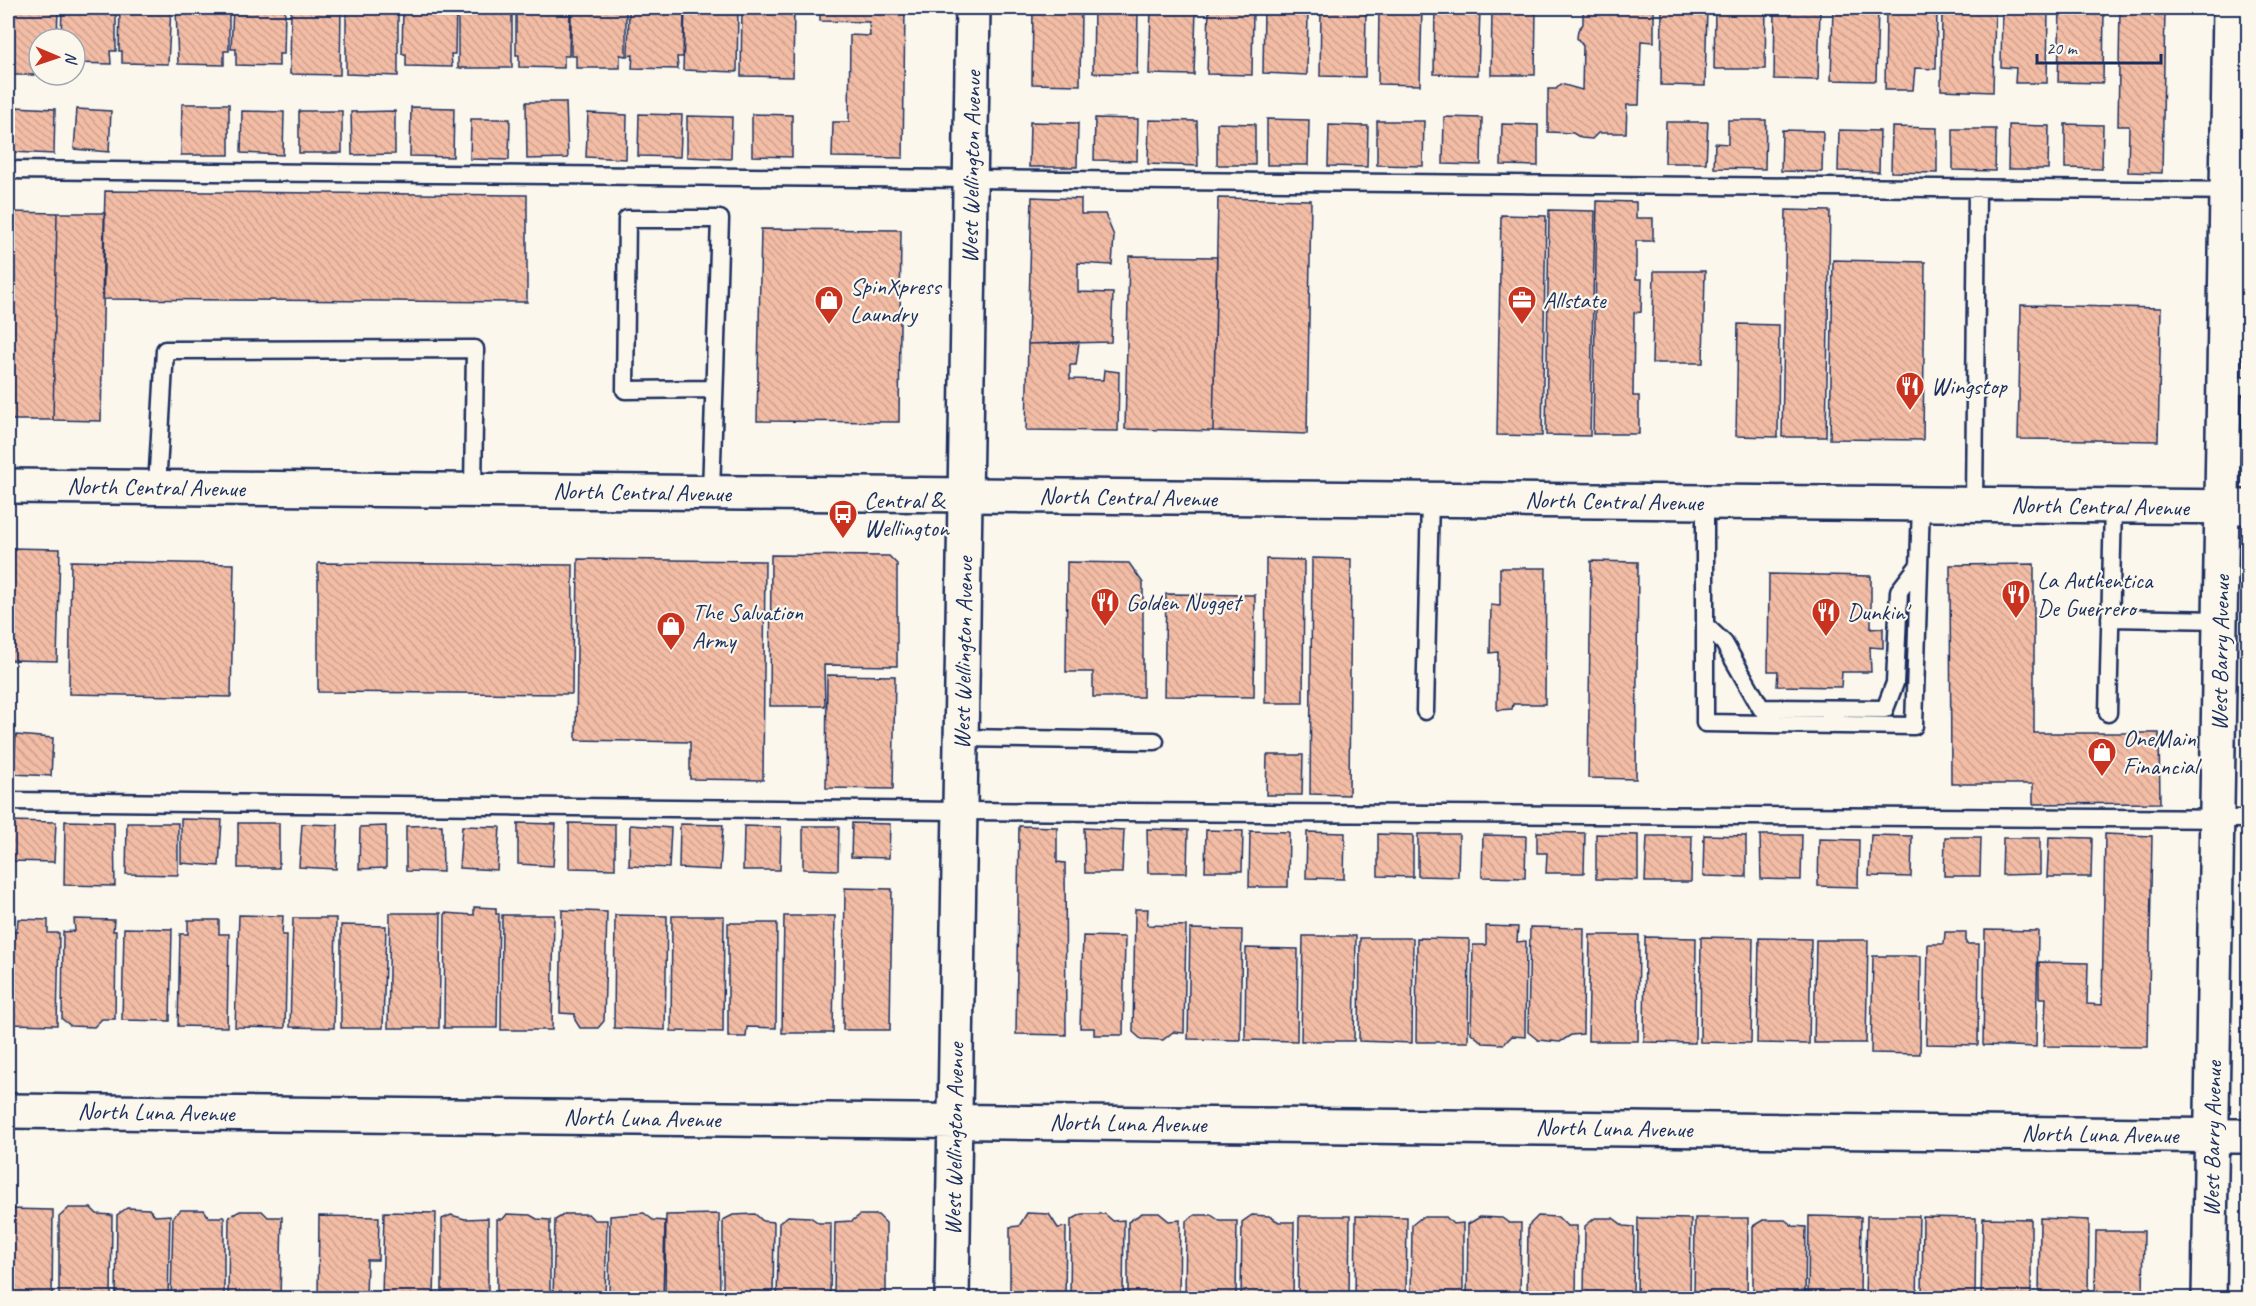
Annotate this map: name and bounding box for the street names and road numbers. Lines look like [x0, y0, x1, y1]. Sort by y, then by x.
street label: West Wellington Avenue [954, 68, 988, 264]
street label: North Central Avenue [67, 470, 247, 504]
street label: North Central Avenue [553, 475, 733, 509]
street label: North Central Avenue [1039, 480, 1219, 514]
street label: North Central Avenue [1525, 484, 1705, 518]
street label: North Central Avenue [2011, 489, 2191, 523]
street label: West Wellington Avenue [946, 554, 980, 750]
street label: West Barry Avenue [2204, 573, 2236, 731]
street label: West Wellington Avenue [937, 1040, 971, 1236]
street label: West Barry Avenue [2196, 1059, 2228, 1217]
street label: North Luna Avenue [77, 1096, 237, 1128]
street label: North Luna Avenue [563, 1102, 723, 1134]
street label: North Luna Avenue [1049, 1107, 1209, 1139]
street label: North Luna Avenue [1535, 1112, 1695, 1144]
street label: North Luna Avenue [2021, 1118, 2181, 1150]

